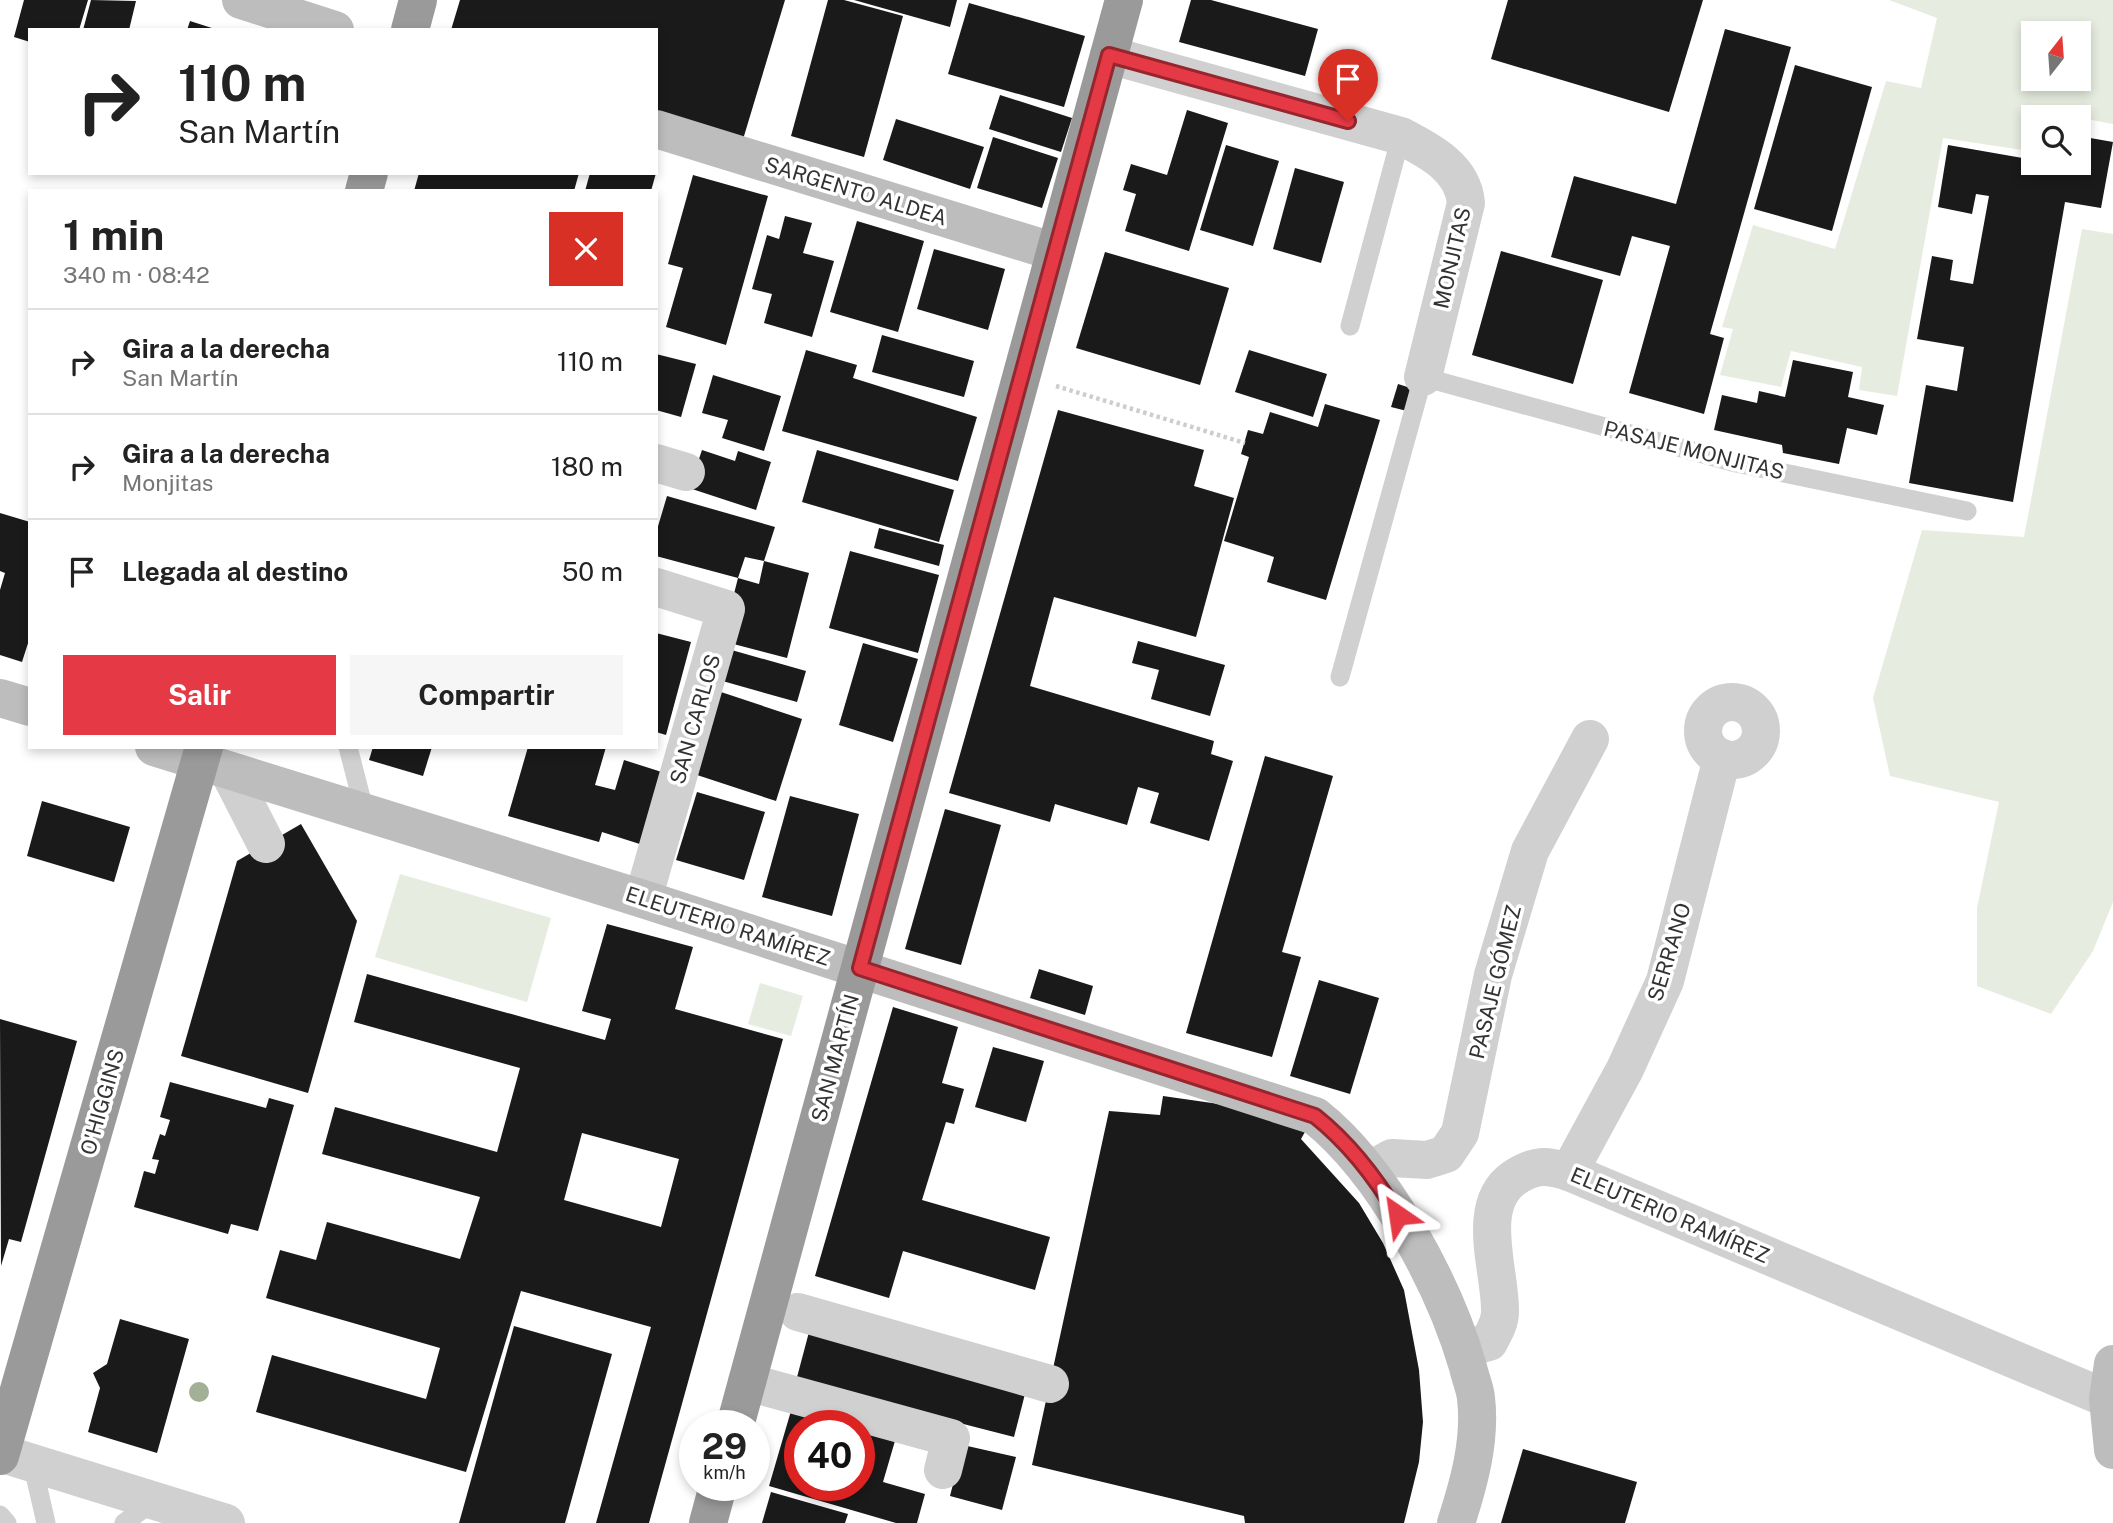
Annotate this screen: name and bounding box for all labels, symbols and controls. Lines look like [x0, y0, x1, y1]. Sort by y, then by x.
north arrow [2021, 21, 2091, 91]
map controls [2021, 21, 2091, 175]
pin [1318, 49, 1378, 121]
text: 110 m [178, 54, 306, 112]
icon: right [63, 56, 154, 147]
icon: arrive [1329, 60, 1367, 98]
button: search [2021, 105, 2091, 175]
text: San Martín [178, 113, 340, 150]
street label: SARGENTO ALDEA [762, 151, 950, 231]
street label: MONJITAS [1428, 205, 1476, 311]
text: 1 min [63, 210, 164, 259]
button: close [549, 212, 623, 286]
text: 340 m · 08:42 [63, 261, 210, 288]
text: Gira a la derecha [122, 333, 330, 364]
icon: right [63, 343, 101, 381]
text: 110 m [557, 346, 623, 377]
text: San Martín [122, 364, 239, 391]
street label: PASAJE MONJITAS [1601, 415, 1787, 485]
text: Gira a la derecha [122, 438, 330, 469]
icon: right [63, 448, 101, 486]
text: 180 m [551, 451, 623, 482]
text: Monjitas [122, 469, 213, 496]
icon: arrive [63, 553, 101, 591]
text: Llegada al destino [122, 556, 348, 587]
text: 50 m [562, 556, 623, 587]
street label: SAN CARLOS [665, 651, 725, 787]
button: Salir [63, 655, 336, 735]
button: Compartir [350, 655, 623, 735]
street label: ELEUTERIO RAMÍREZ [623, 881, 833, 971]
street label: SERRANO [1642, 900, 1696, 1004]
street label: PASAJE GÓMEZ [1464, 902, 1526, 1062]
street label: SAN MARTÍN [806, 991, 864, 1125]
street label: O'HIGGINS [75, 1046, 129, 1158]
street label: ELEUTERIO RAMÍREZ [1567, 1162, 1773, 1268]
position arrow [1361, 1178, 1435, 1252]
speed limit sign: 40 [784, 1410, 875, 1501]
text: 29 [702, 1426, 747, 1467]
text: km/h [703, 1462, 746, 1483]

